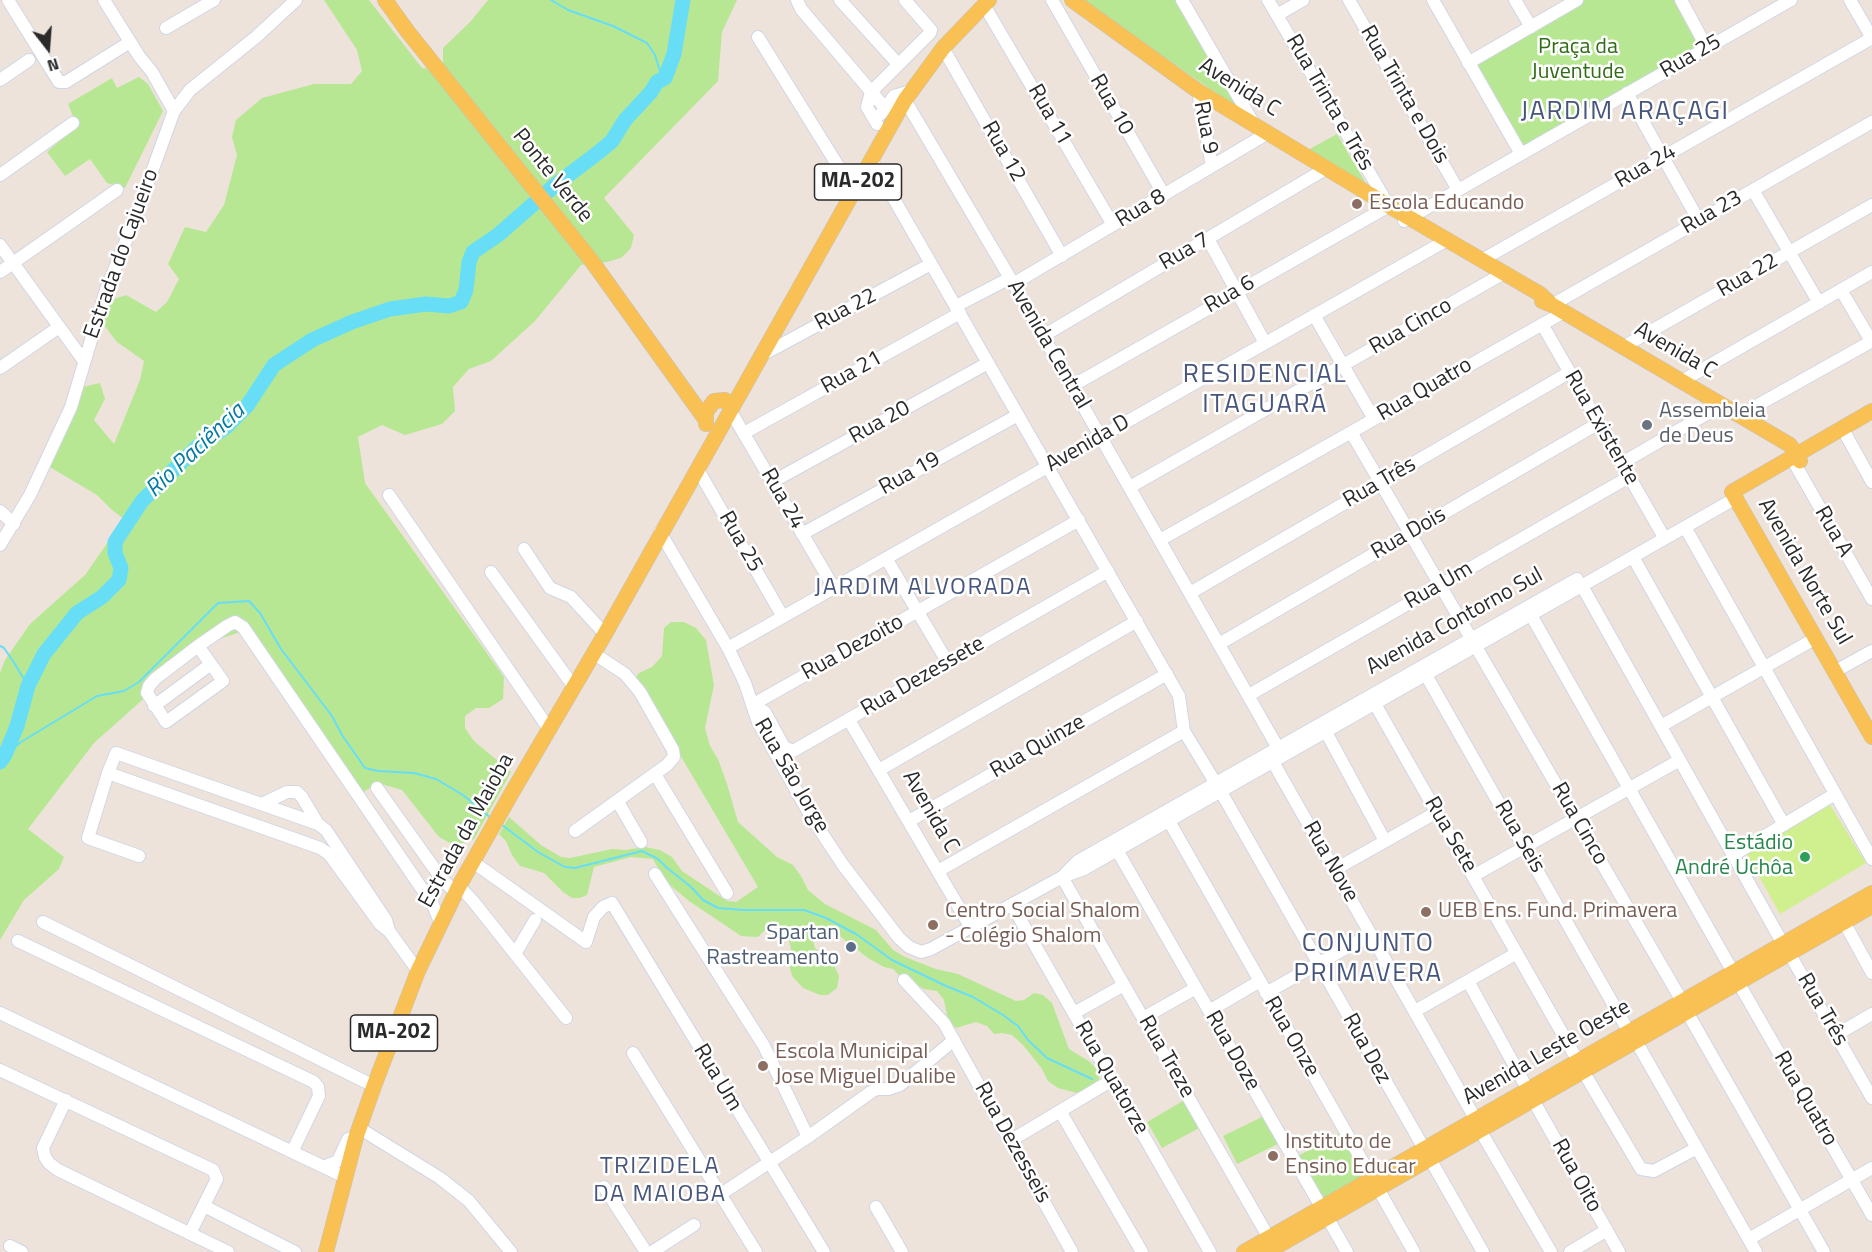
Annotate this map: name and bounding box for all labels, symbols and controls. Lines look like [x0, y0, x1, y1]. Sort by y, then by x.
north arrow [18, 18, 78, 78]
street label: Rua Trinta e Dois [1354, 21, 1454, 169]
street label: Rua 25 [1656, 29, 1726, 85]
street label: Rua Trinta e Três [1279, 30, 1379, 176]
park label: Praça da Juventude [1531, 35, 1625, 86]
text: N [44, 52, 62, 78]
street label: Avenida C [1194, 53, 1284, 123]
street label: Rua 10 [1083, 70, 1139, 140]
street label: Rua 11 [1021, 80, 1077, 150]
district label: JARDIM ARAÇAGI [1520, 97, 1730, 129]
street label: Rua 9 [1187, 99, 1223, 157]
street label: Rua 12 [975, 117, 1031, 187]
street label: Ponte Verde [506, 124, 598, 228]
street label: Rua 24 [1611, 139, 1681, 195]
road number: MA-202 [814, 164, 902, 200]
street label: Estrada do Cajueiro [79, 165, 165, 343]
street label: Rua 8 [1111, 184, 1171, 234]
street label: Rua 23 [1677, 185, 1747, 241]
place label: Escola Educando [1369, 191, 1524, 217]
marker: Escola Educando [1350, 197, 1364, 211]
street label: Rua 7 [1155, 227, 1215, 277]
street label: Rua 22 [1713, 248, 1783, 304]
street label: Rua 6 [1200, 270, 1260, 320]
street label: Avenida Central [1000, 276, 1096, 414]
street label: Rua 22 [811, 283, 881, 337]
street label: Rua Cinco [1365, 293, 1457, 361]
street label: Avenida C [1629, 317, 1721, 385]
street label: Rua 21 [817, 346, 887, 400]
street label: Rua Quatro [1373, 352, 1477, 428]
district label: RESIDENCIAL ITAGUARÁ [1183, 360, 1347, 422]
street label: Rua Existente [1558, 366, 1644, 490]
street label: Rua 20 [845, 396, 915, 450]
water label: Rio Paciência [140, 398, 252, 504]
place label: Assembleia de Deus [1659, 399, 1766, 451]
street label: Avenida D [1041, 409, 1135, 479]
marker: Assembleia de Deus [1640, 418, 1654, 432]
street label: Rua 19 [875, 447, 945, 501]
street label: Rua Três [1339, 452, 1421, 514]
street label: Rua 24 [754, 464, 810, 534]
street label: Avenida Norte Sul [1751, 494, 1857, 650]
street label: Rua Dois [1367, 502, 1451, 566]
street label: Rua A [1808, 502, 1858, 562]
street label: Rua 25 [712, 507, 768, 577]
street label: Rua Um [1401, 556, 1477, 616]
street label: Avenida Contorno Sul [1362, 563, 1548, 681]
district label: JARDIM ALVORADA [814, 574, 1032, 602]
street label: Rua Dezoito [798, 609, 908, 687]
street label: Rua Dezessete [857, 631, 989, 723]
street label: Rua Quinze [986, 709, 1090, 785]
street label: Rua São Jorge [748, 714, 834, 838]
street label: Estrada da Maioba [414, 749, 520, 913]
street label: Avenida C [896, 766, 964, 858]
street label: Rua Cinco [1545, 778, 1613, 870]
street label: Rua Sete [1418, 793, 1482, 877]
street label: Rua Seis [1488, 796, 1550, 878]
street label: Rua Nove [1296, 817, 1364, 907]
place label: Estádio André Uchôa [1675, 831, 1793, 882]
marker: Estádio André Uchôa [1798, 850, 1812, 864]
place label: Centro Social Shalom - Colégio Shalom [945, 899, 1140, 950]
place label: UEB Ens. Fund. Primavera [1438, 899, 1677, 925]
marker: UEB Ens. Fund. Primavera [1419, 905, 1433, 919]
marker: Centro Social Shalom - Colégio Shalom [926, 918, 940, 932]
place label: Spartan Rastreamento [706, 921, 839, 972]
district label: CONJUNTO PRIMAVERA [1294, 929, 1442, 990]
marker: Spartan Rastreamento [844, 940, 858, 954]
street label: Rua Três [1791, 969, 1853, 1051]
street label: Rua Onze [1257, 992, 1325, 1082]
street label: Avenida Leste Oeste [1459, 994, 1635, 1112]
street label: Rua Doze [1199, 1006, 1265, 1096]
street label: Rua Dez [1336, 1009, 1396, 1089]
street label: Rua Treze [1132, 1011, 1200, 1103]
road number: MA-202 [350, 1015, 438, 1051]
street label: Rua Quatorze [1068, 1017, 1154, 1139]
street label: Rua Um [687, 1040, 747, 1116]
place label: Escola Municipal Jose Miguel Dualibe [775, 1040, 956, 1092]
street label: Rua Quatro [1767, 1047, 1843, 1151]
marker: Escola Municipal Jose Miguel Dualibe [756, 1059, 770, 1073]
street label: Rua Dezesseis [968, 1078, 1056, 1208]
place label: Instituto de Ensino Educar [1285, 1130, 1416, 1182]
street label: Rua Oito [1545, 1135, 1607, 1217]
marker: Instituto de Ensino Educar [1266, 1149, 1280, 1163]
district label: TRIZIDELA DA MAIOBA [593, 1153, 727, 1209]

